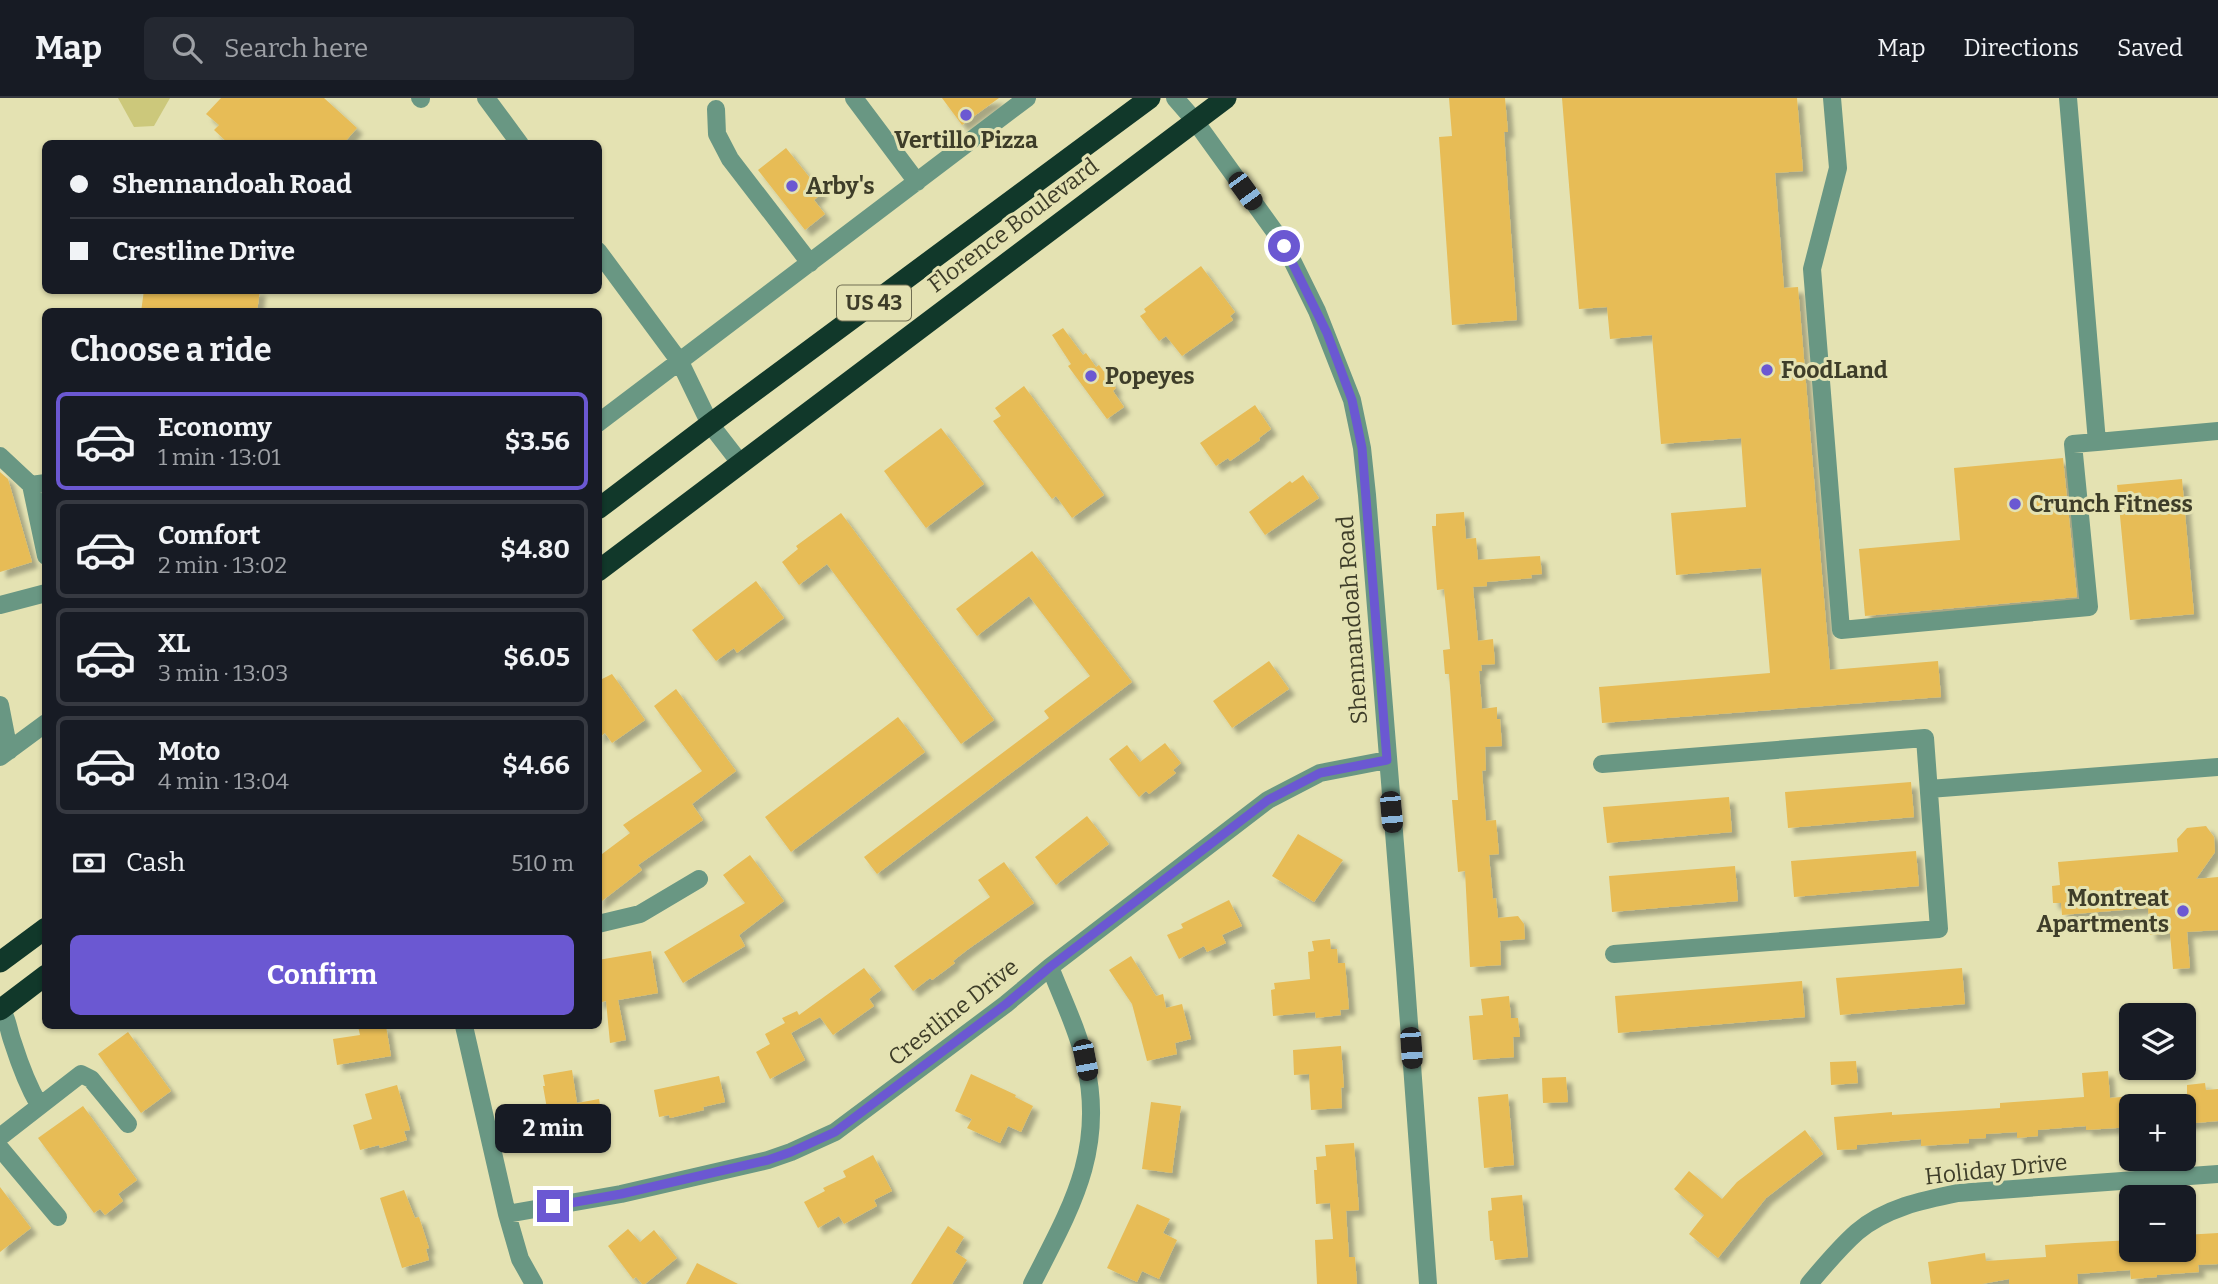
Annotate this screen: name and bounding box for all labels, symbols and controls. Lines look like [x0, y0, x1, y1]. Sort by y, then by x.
search box [144, 17, 634, 80]
text: Map [35, 28, 102, 68]
icon: search [168, 29, 206, 67]
text: Search here [224, 33, 368, 64]
text: Map [1877, 34, 1926, 62]
text: Directions [1964, 34, 2079, 62]
text: Saved [2117, 34, 2183, 62]
marker: Vertillo Pizza [958, 107, 974, 123]
place label: Vertillo Pizza [894, 126, 1038, 154]
street label: Florence Boulevard [922, 152, 1104, 298]
car [1225, 168, 1266, 214]
text: Shennandoah Road [112, 169, 352, 200]
place label: Arby's [806, 172, 875, 200]
marker: Arby's [784, 178, 800, 194]
route start [1268, 230, 1300, 262]
text: Crestline Drive [112, 236, 295, 267]
road number: US 43 [837, 286, 911, 320]
text: Choose a ride [70, 331, 271, 369]
place label: FoodLand [1781, 356, 1888, 384]
place label: Popeyes [1105, 362, 1195, 390]
marker: FoodLand [1759, 362, 1775, 378]
marker: Popeyes [1083, 368, 1099, 384]
icon: car [74, 410, 137, 473]
text: Economy [158, 412, 272, 443]
text: $3.56 [505, 426, 570, 457]
text: 1 min · 13:01 [158, 443, 281, 471]
place label: Crunch Fitness [2029, 490, 2193, 518]
marker: Crunch Fitness [2007, 496, 2023, 512]
street label: Shennandoah Road [1331, 514, 1373, 725]
icon: car [74, 518, 137, 581]
text: Comfort [158, 520, 261, 551]
text: $4.80 [500, 534, 570, 565]
text: 2 min · 13:02 [158, 551, 287, 579]
icon: car [74, 626, 137, 689]
text: XL [158, 628, 190, 659]
text: $6.05 [503, 642, 570, 673]
text: 3 min · 13:03 [158, 659, 288, 687]
icon: car [74, 734, 137, 797]
text: Moto [158, 736, 220, 767]
text: $4.66 [502, 750, 570, 781]
text: 4 min · 13:04 [158, 767, 289, 795]
car [1379, 790, 1404, 834]
icon: cash [70, 844, 108, 882]
text: Cash [126, 847, 185, 878]
text: 510 m [511, 849, 574, 877]
place label: Montreat Apartments [2036, 884, 2169, 938]
marker: Montreat Apartments [2175, 903, 2191, 919]
button: Confirm [70, 935, 574, 1015]
street label: Crestline Drive [882, 953, 1024, 1071]
map controls [2119, 1003, 2196, 1262]
button: layers [2119, 1003, 2196, 1080]
car [1400, 1026, 1423, 1070]
car [1071, 1037, 1100, 1083]
button: + [2119, 1094, 2196, 1171]
callout: 2 min [495, 1104, 611, 1154]
text: 2 min [522, 1114, 584, 1142]
street label: Holiday Drive [1923, 1148, 2069, 1190]
button: − [2119, 1185, 2196, 1262]
route end [537, 1190, 569, 1222]

